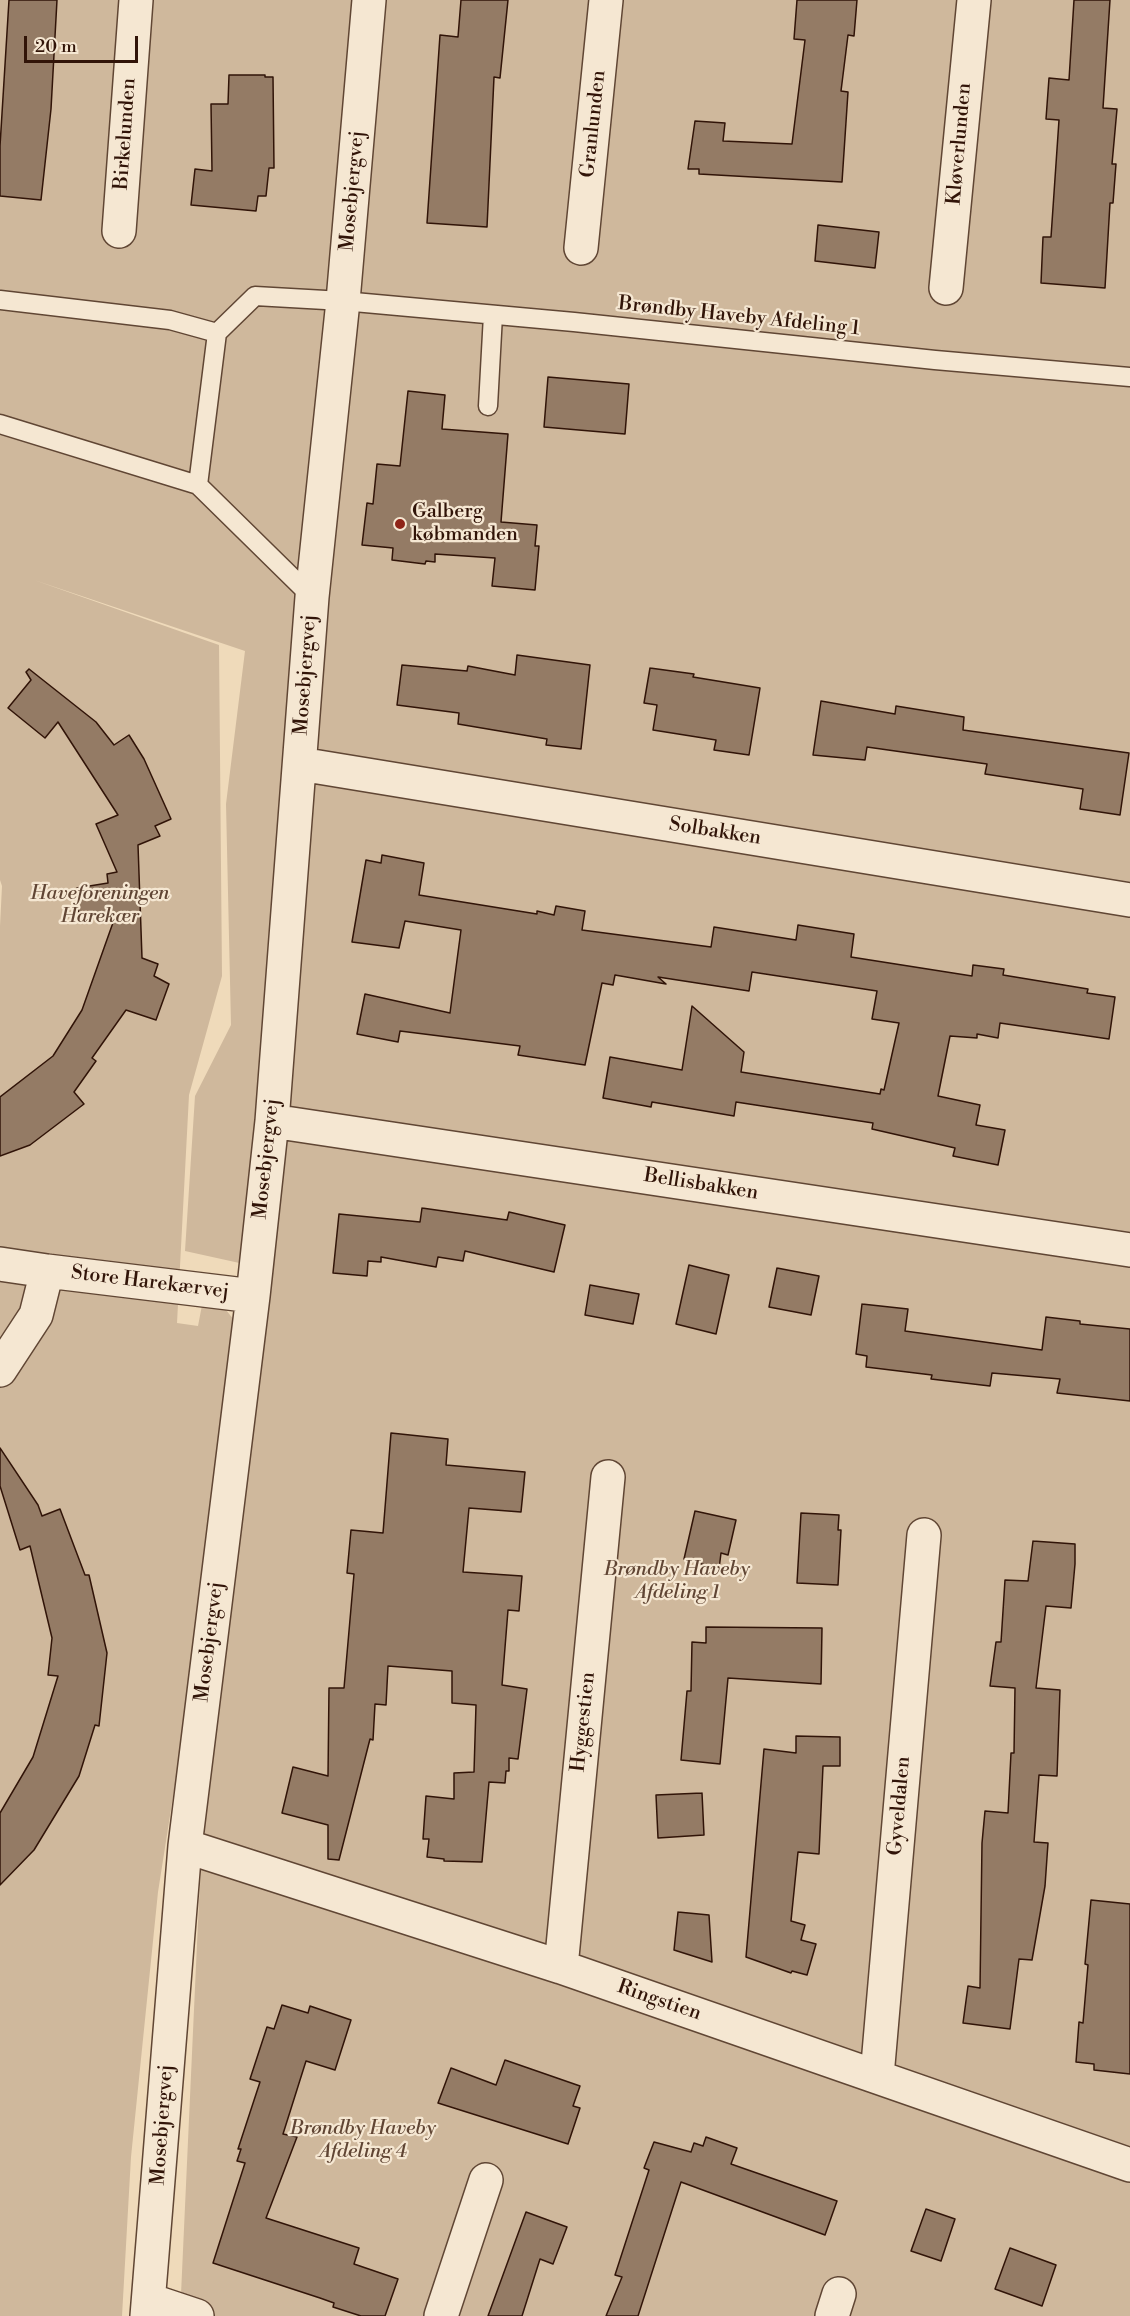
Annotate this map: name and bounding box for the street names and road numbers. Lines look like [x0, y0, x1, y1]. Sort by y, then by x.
street label: Granlunden [576, 69, 612, 179]
street label: Birkelunden [110, 77, 142, 191]
street label: Kløverlunden [943, 82, 977, 206]
street label: Mosebjergvej [336, 130, 370, 252]
street label: Brøndby Haveby Afdeling 1 [617, 292, 861, 342]
street label: Mosebjergvej [290, 614, 322, 736]
street label: Solbakken [667, 813, 763, 851]
street label: Mosebjergvej [249, 1098, 285, 1220]
street label: Bellisbakken [642, 1164, 760, 1206]
street label: Store Harekærvej [70, 1261, 230, 1305]
street label: Mosebjergvej [191, 1580, 229, 1704]
street label: Hyggestien [567, 1671, 601, 1773]
street label: Gyveldalen [884, 1755, 916, 1857]
street label: Ringstien [614, 1975, 704, 2027]
street label: Mosebjergvej [147, 2064, 179, 2186]

